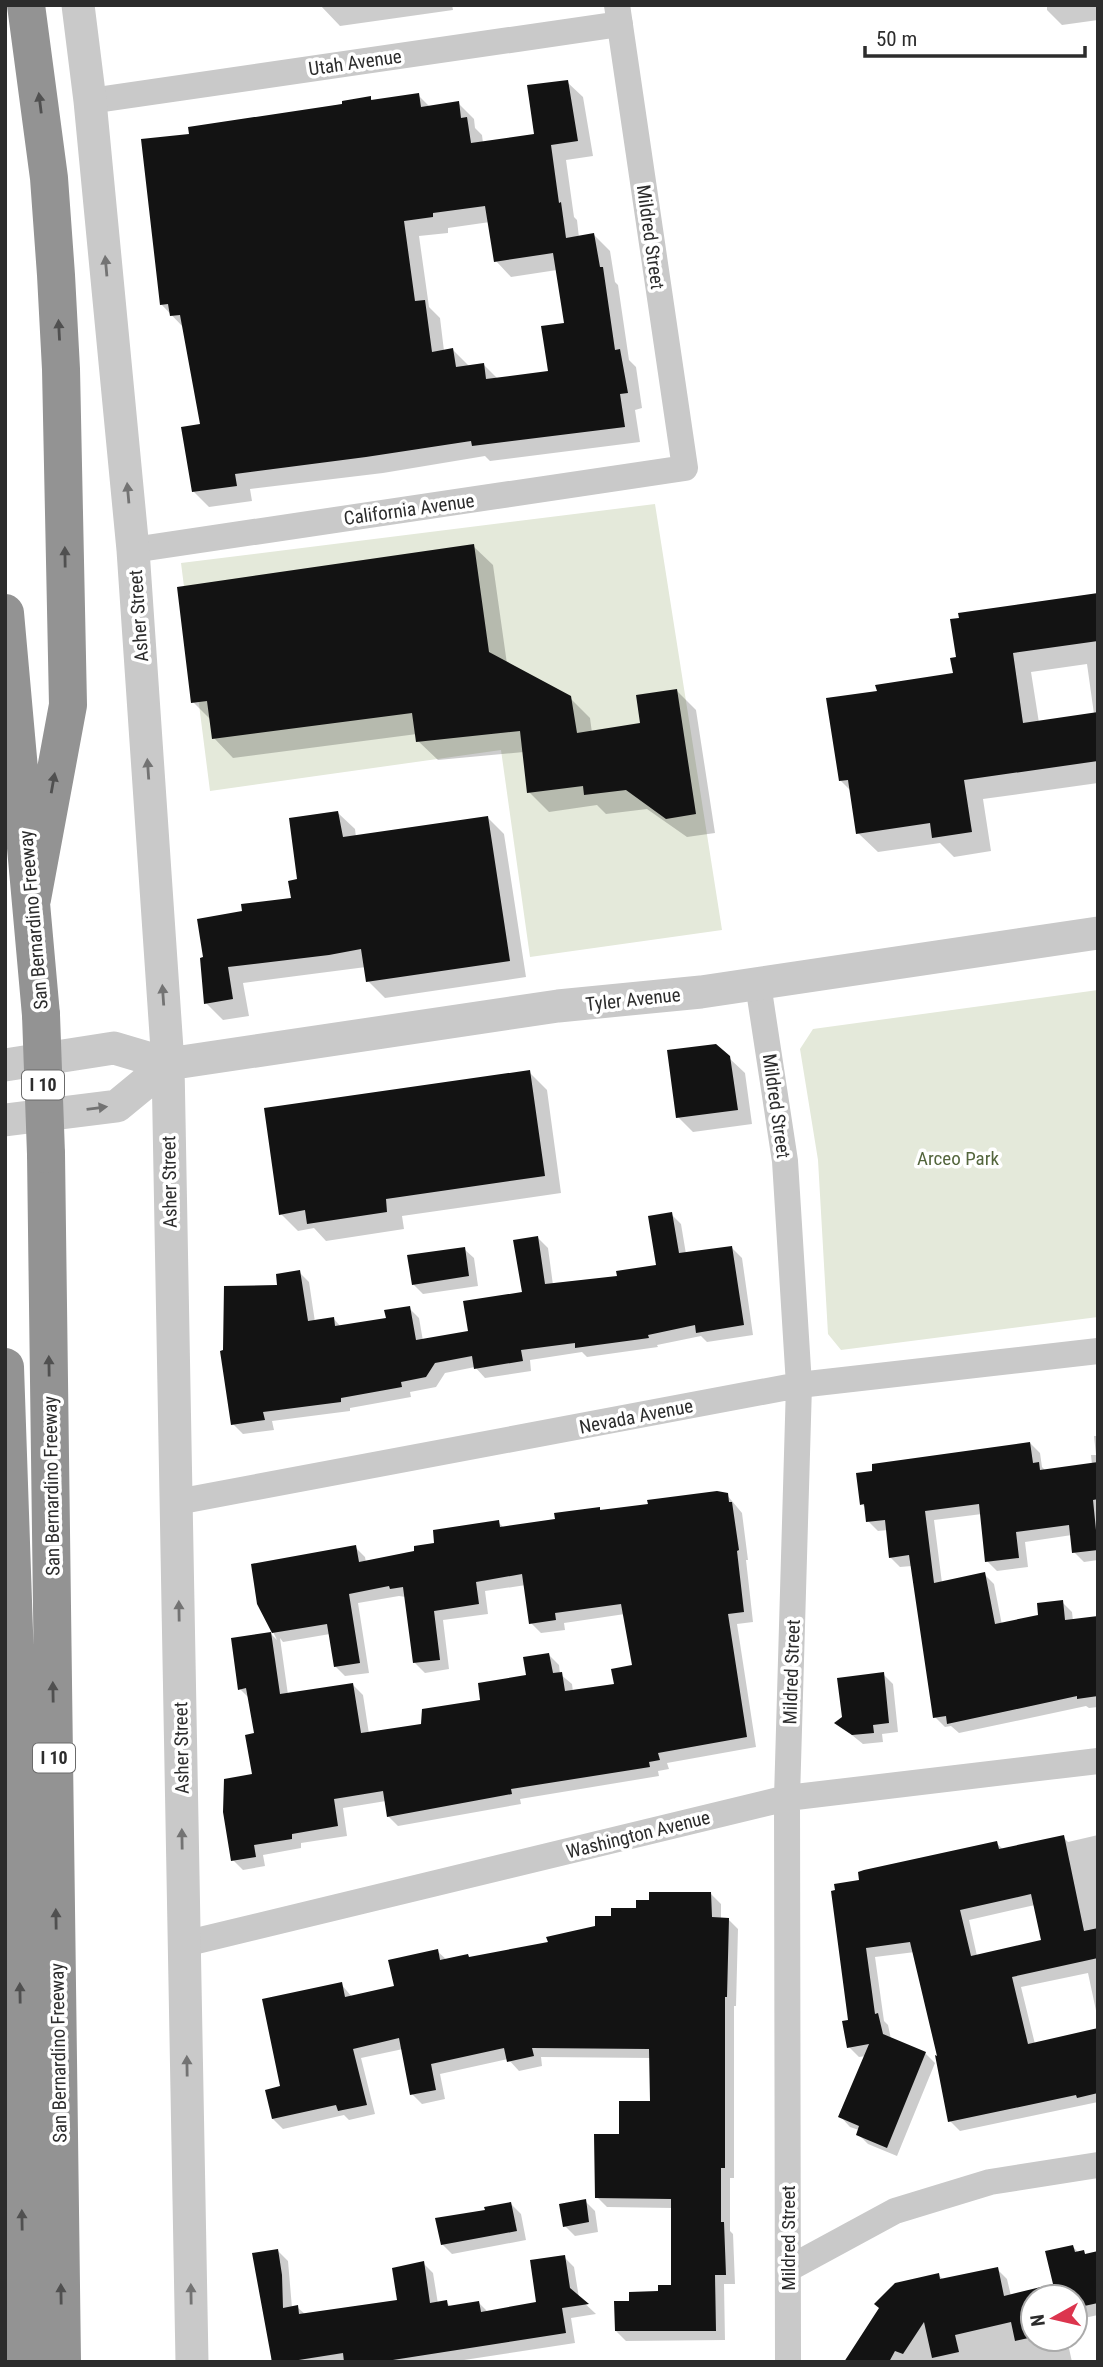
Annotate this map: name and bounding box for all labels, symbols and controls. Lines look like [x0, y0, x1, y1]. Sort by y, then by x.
scale bar [865, 14, 1086, 58]
text: 50 m [876, 27, 917, 51]
street label: Utah Avenue [307, 45, 403, 80]
one-way arrow [35, 92, 46, 114]
street label: Mildred Street [632, 183, 669, 291]
one-way arrow [100, 255, 111, 277]
one-way arrow [53, 319, 64, 341]
one-way arrow [122, 482, 133, 504]
street label: California Avenue [342, 489, 476, 530]
one-way arrow [59, 546, 70, 568]
street label: Asher Street [124, 569, 153, 663]
one-way arrow [142, 757, 153, 779]
one-way arrow [48, 772, 59, 794]
street label: San Bernardino Freeway [14, 829, 53, 1011]
street label: Tyler Avenue [584, 983, 682, 1016]
one-way arrow [158, 984, 169, 1006]
street label: Mildred Street [758, 1052, 795, 1160]
road number: I 10 [22, 1070, 64, 1100]
one-way arrow [86, 1103, 108, 1114]
street label: Asher Street [157, 1136, 182, 1228]
park label: Arceo Park [917, 1147, 999, 1170]
one-way arrow [43, 1355, 55, 1377]
street label: Nevada Avenue [577, 1394, 695, 1439]
street label: San Bernardino Freeway [38, 1396, 65, 1576]
one-way arrow [173, 1600, 184, 1622]
street label: Mildred Street [778, 1619, 805, 1725]
one-way arrow [47, 1680, 59, 1702]
street label: Asher Street [169, 1702, 194, 1794]
road number: I 10 [33, 1744, 75, 1772]
street label: Washington Avenue [564, 1805, 712, 1863]
one-way arrow [177, 1827, 188, 1849]
one-way arrow [50, 1908, 62, 1930]
street label: San Bernardino Freeway [45, 1963, 72, 2143]
one-way arrow [14, 1981, 25, 2003]
one-way arrow [181, 2055, 192, 2077]
street label: Mildred Street [777, 2185, 800, 2291]
one-way arrow [17, 2209, 28, 2231]
one-way arrow [55, 2282, 67, 2304]
one-way arrow [185, 2282, 197, 2304]
north arrow [1019, 2283, 1089, 2353]
text: N [1025, 2313, 1050, 2328]

